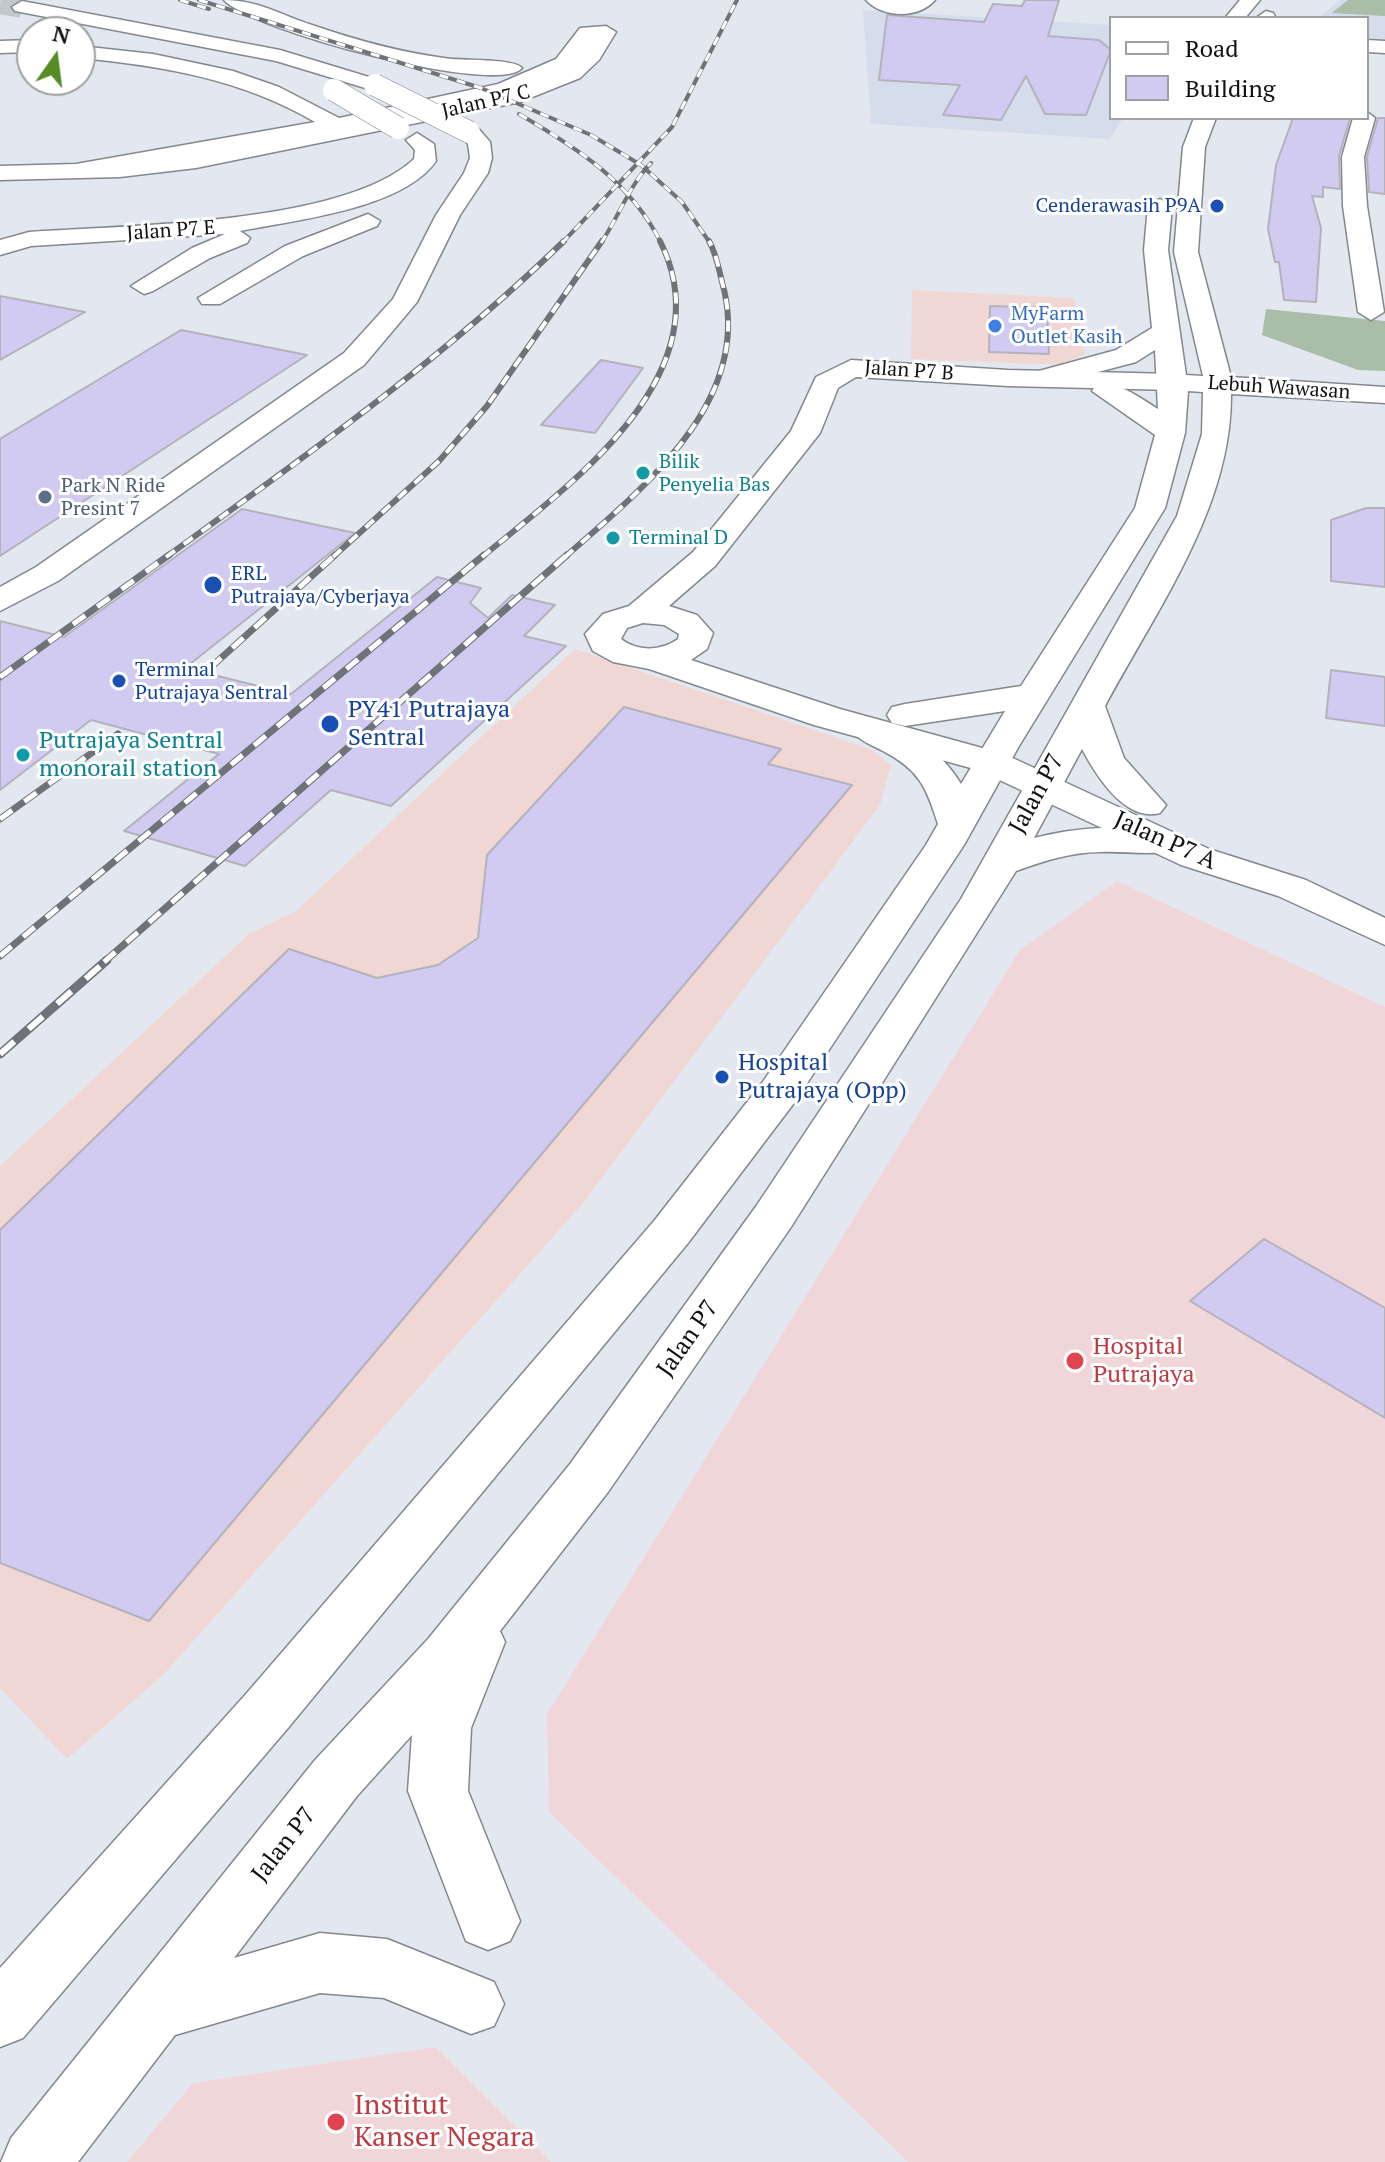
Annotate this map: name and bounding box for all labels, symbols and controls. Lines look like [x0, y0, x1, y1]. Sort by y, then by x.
north arrow [16, 16, 96, 96]
legend [1109, 16, 1369, 120]
text: N [50, 18, 73, 50]
text: Road [1185, 32, 1239, 64]
text: Building [1185, 72, 1275, 104]
street label: Jalan P7 C [439, 80, 533, 124]
place label: Cenderawasih P9A [1036, 194, 1201, 218]
marker: Cenderawasih P9A [1208, 197, 1226, 215]
street label: Jalan P7 E [126, 216, 216, 246]
place label: MyFarm Outlet Kasih [1011, 302, 1122, 349]
marker: MyFarm Outlet Kasih [986, 317, 1004, 335]
street label: Jalan P7 B [864, 356, 954, 386]
street label: Lebuh Wawasan [1207, 371, 1351, 405]
place label: Bilik Penyelia Bas [659, 450, 770, 497]
marker: Bilik Penyelia Bas [634, 464, 652, 482]
place label: Park N Ride Presint 7 [61, 474, 165, 521]
marker: Park N Ride Presint 7 [36, 488, 54, 506]
place label: Terminal D [629, 526, 728, 550]
marker: Terminal D [604, 529, 622, 547]
place label: ERL Putrajaya/Cyberjaya [231, 562, 410, 609]
marker: ERL Putrajaya/Cyberjaya [202, 574, 224, 596]
place label: Terminal Putrajaya Sentral [135, 658, 288, 705]
marker: Terminal Putrajaya Sentral [110, 672, 128, 690]
place label: PY41 Putrajaya Sentral [348, 696, 510, 752]
marker: PY41 Putrajaya Sentral [319, 713, 341, 735]
place label: Putrajaya Sentral monorail station [39, 727, 223, 783]
marker: Putrajaya Sentral monorail station [14, 746, 32, 764]
street label: Jalan P7 [1003, 749, 1071, 839]
street label: Jalan P7 A [1109, 806, 1221, 876]
place label: Hospital Putrajaya (Opp) [738, 1049, 907, 1105]
marker: Hospital Putrajaya (Opp) [713, 1068, 731, 1086]
street label: Jalan P7 [651, 1295, 725, 1383]
place label: Hospital Putrajaya [1093, 1333, 1195, 1389]
marker: Hospital Putrajaya [1064, 1350, 1086, 1372]
street label: Jalan P7 [246, 1802, 322, 1888]
place label: Institut Kanser Negara [354, 2089, 535, 2155]
marker: Institut Kanser Negara [325, 2111, 347, 2133]

